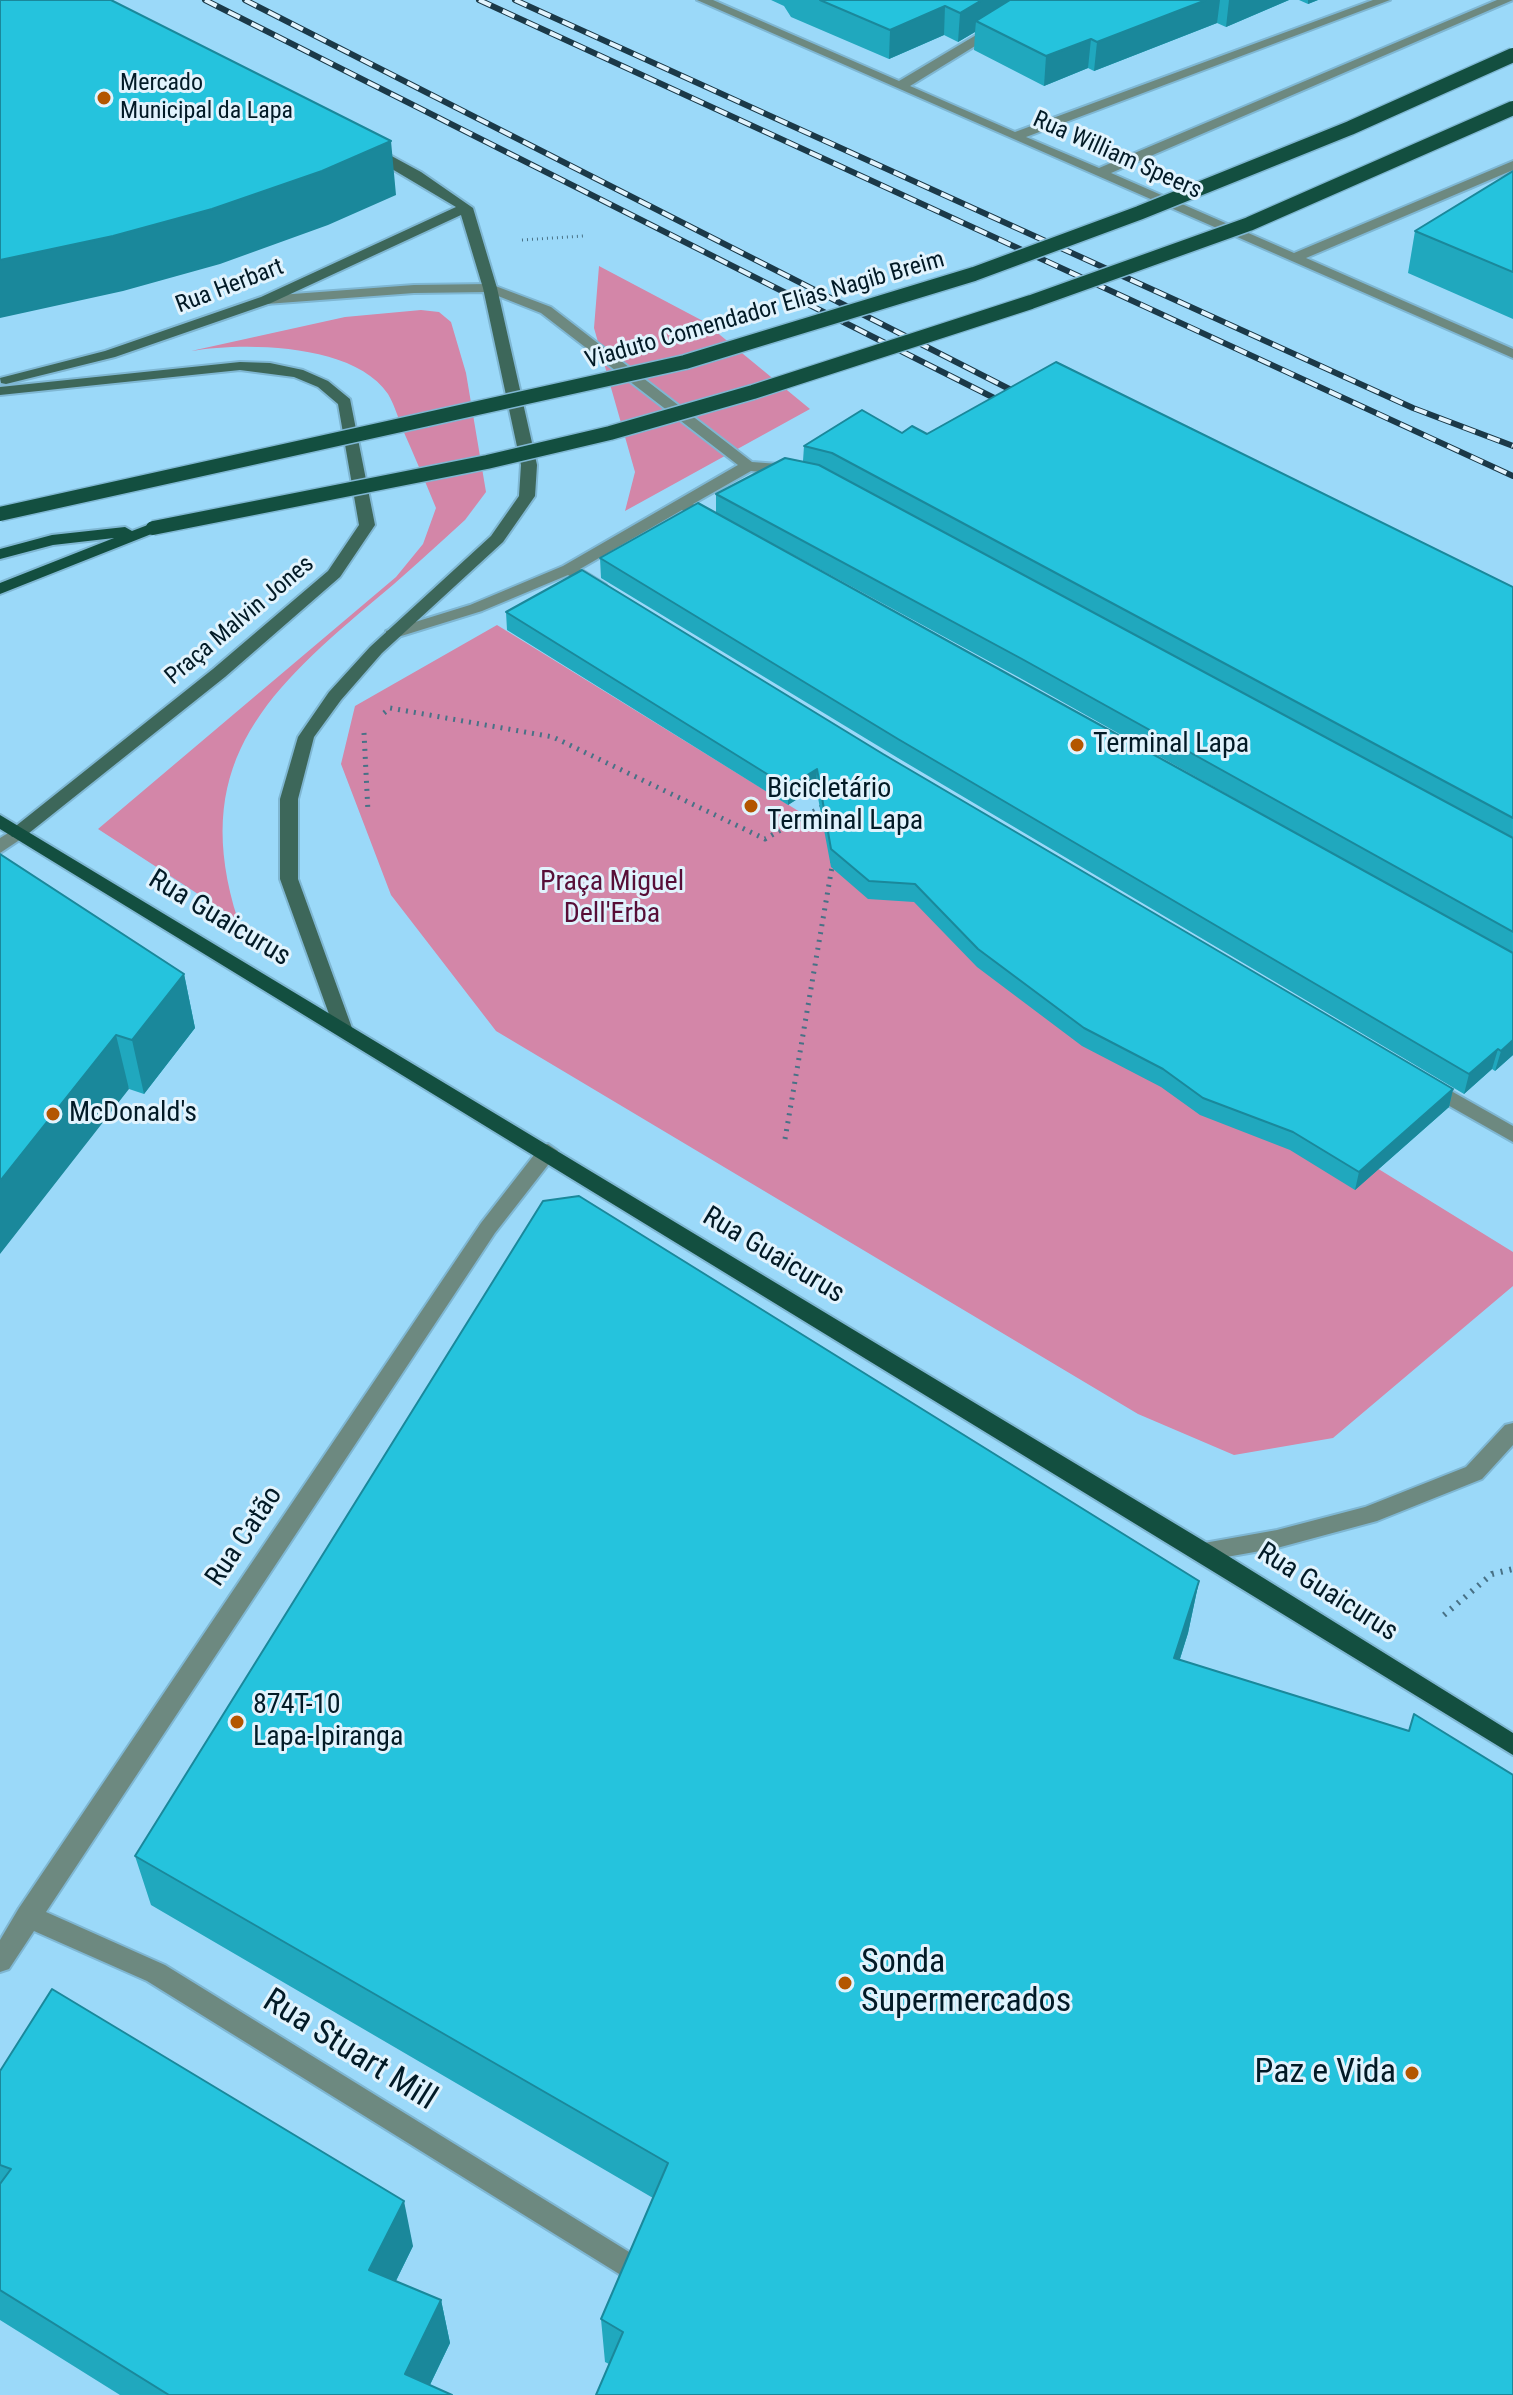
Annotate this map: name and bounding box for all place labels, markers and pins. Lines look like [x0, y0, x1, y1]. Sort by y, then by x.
place label: Mercado Municipal da Lapa [120, 70, 293, 126]
marker: Mercado Municipal da Lapa [95, 89, 113, 107]
place label: Terminal Lapa [1093, 728, 1249, 762]
marker: Terminal Lapa [1068, 736, 1086, 754]
place label: Bicicletário Terminal Lapa [767, 773, 923, 839]
marker: Bicicletário Terminal Lapa [742, 797, 760, 815]
place label: McDonald's [69, 1097, 197, 1131]
marker: McDonald's [44, 1105, 62, 1123]
place label: 874T-10 Lapa-Ipiranga [253, 1689, 403, 1755]
marker: 874T-10 Lapa-Ipiranga [228, 1713, 246, 1731]
place label: Sonda Supermercados [861, 1943, 1071, 2022]
marker: Sonda Supermercados [836, 1974, 854, 1992]
place label: Paz e Vida [1255, 2053, 1396, 2093]
marker: Paz e Vida [1403, 2064, 1421, 2082]

